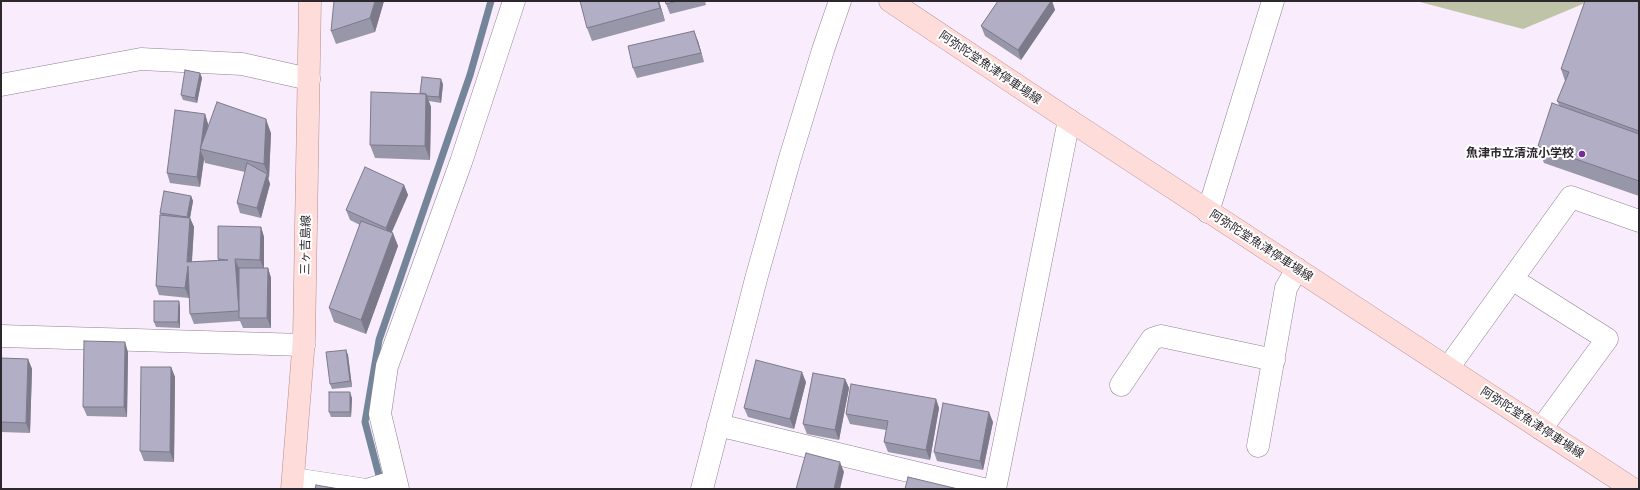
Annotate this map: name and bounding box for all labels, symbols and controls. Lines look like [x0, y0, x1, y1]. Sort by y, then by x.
street label: 阿弥陀堂魚津停車場線 [936, 28, 1044, 108]
place label: 魚津市立清流小学校 [1466, 147, 1574, 161]
marker: 魚津市立清流小学校 [1577, 149, 1587, 159]
street label: 阿弥陀堂魚津停車場線 [1207, 207, 1315, 285]
street label: 三ヶ吉島線 [298, 215, 314, 275]
street label: 阿弥陀堂魚津停車場線 [1478, 384, 1586, 462]

